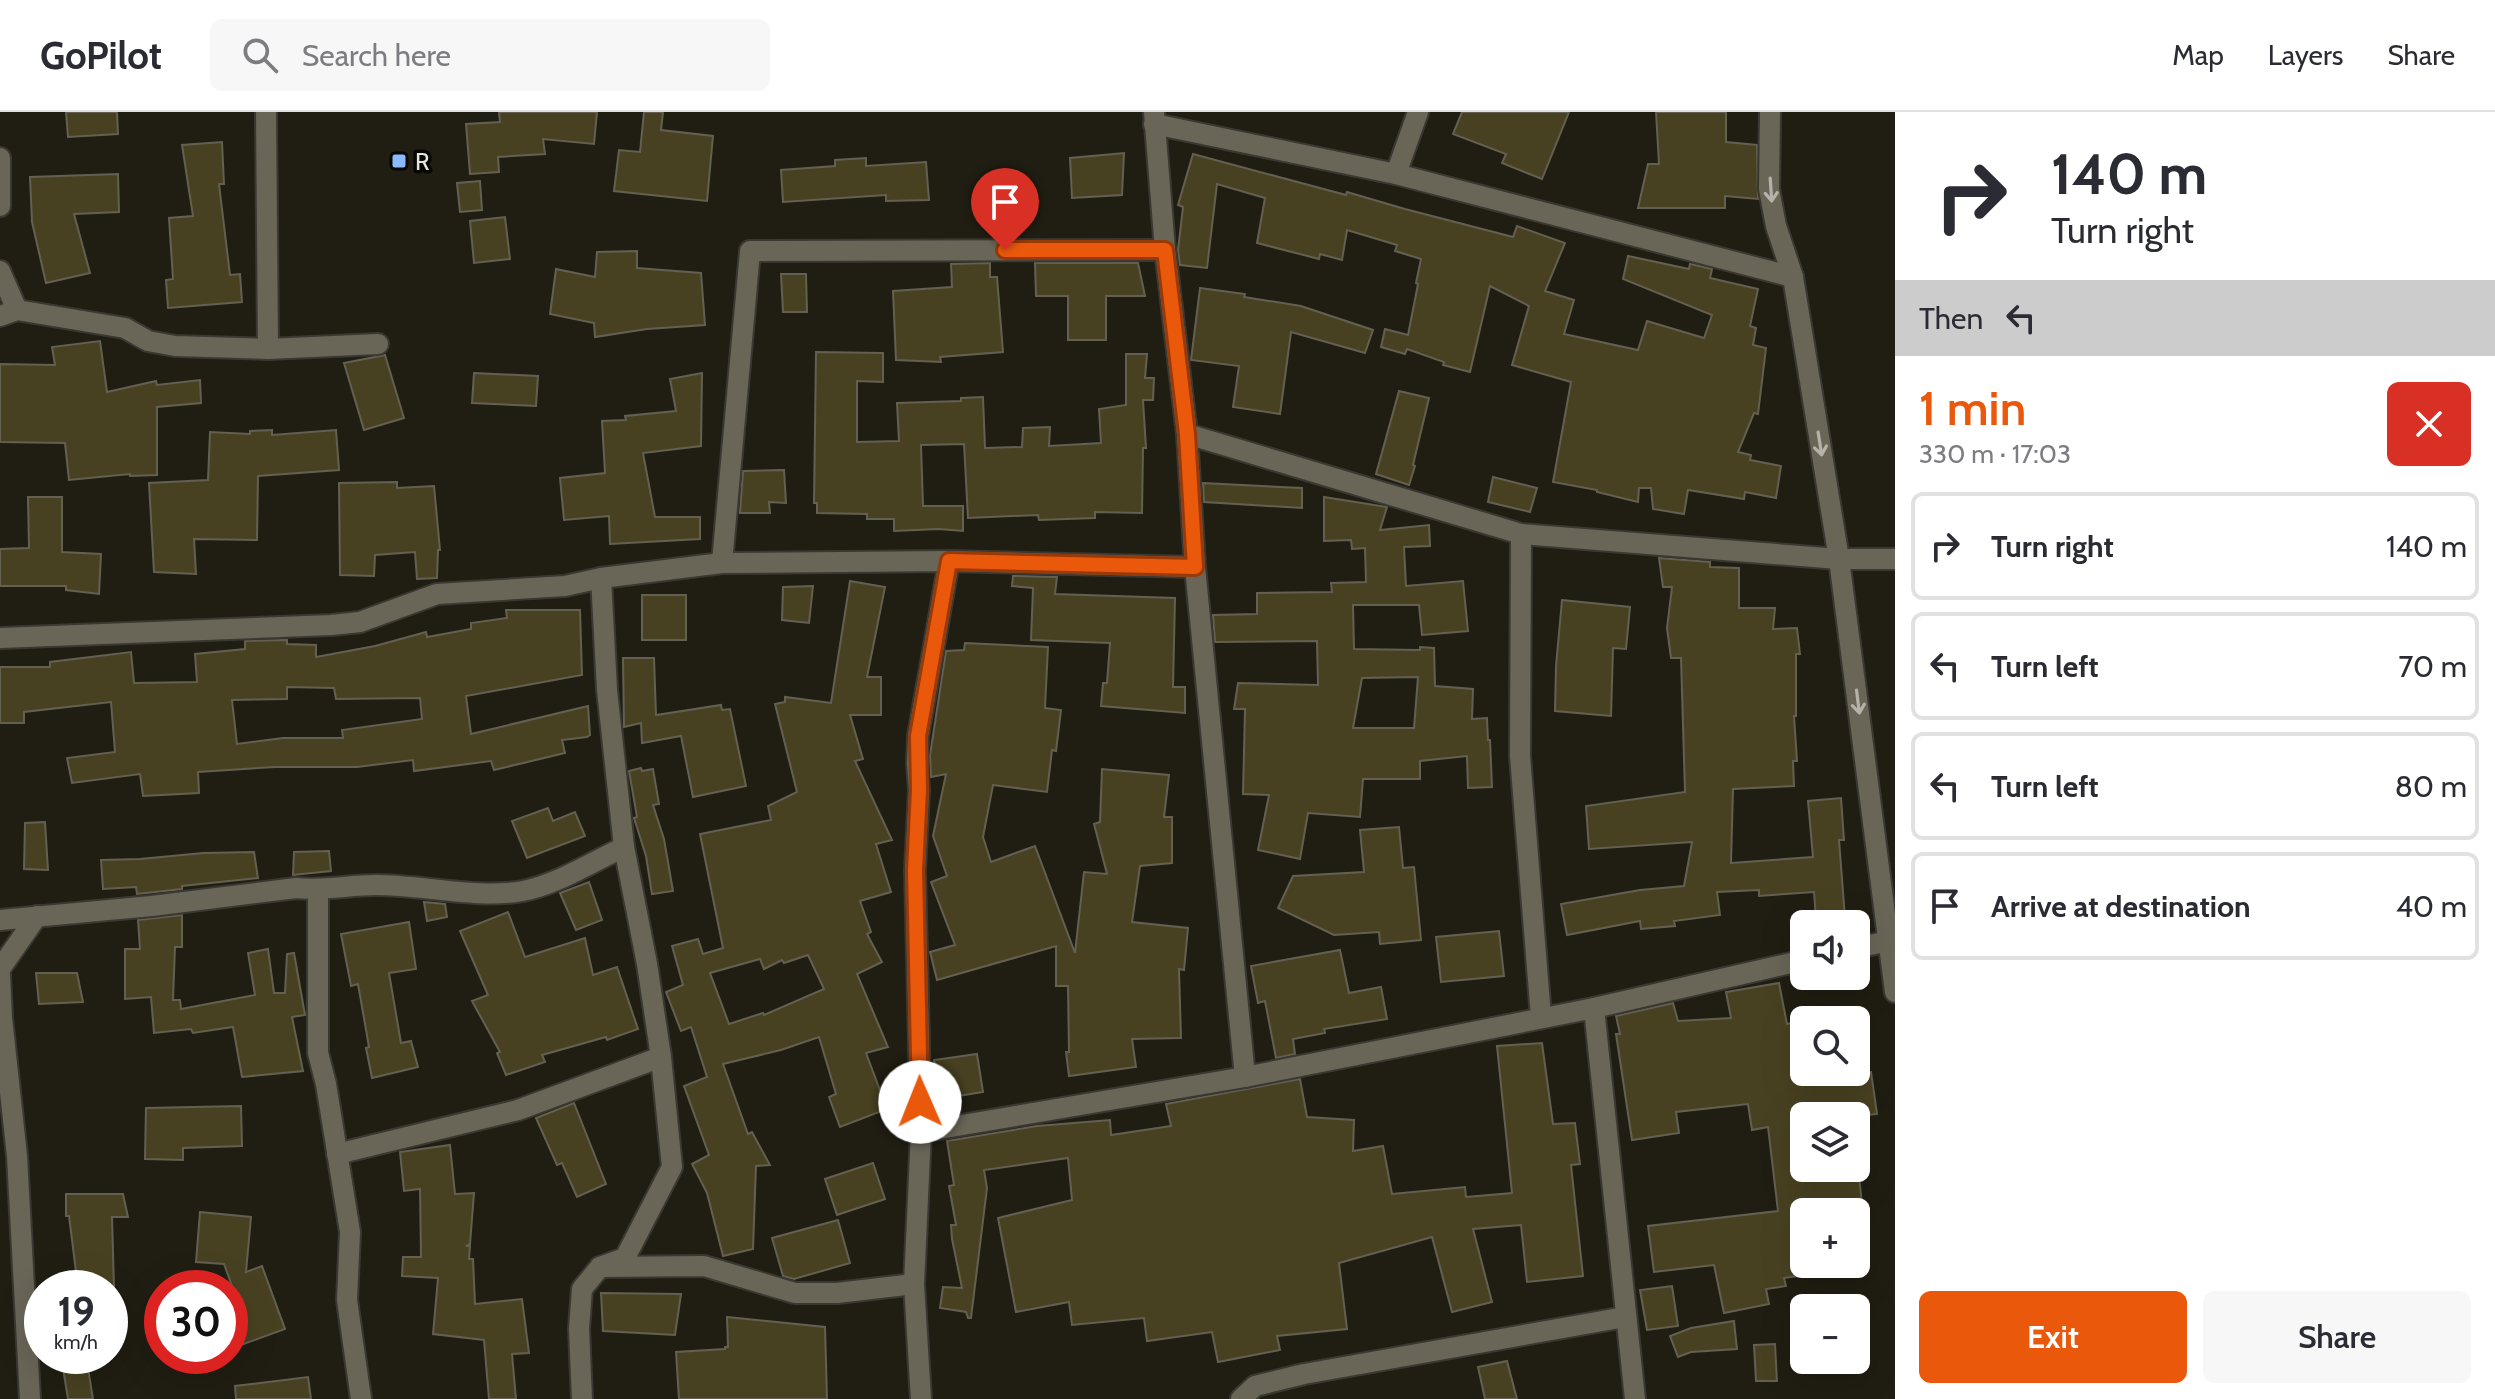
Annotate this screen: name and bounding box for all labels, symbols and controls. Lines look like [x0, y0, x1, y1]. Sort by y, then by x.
search box [210, 19, 770, 91]
text: GoPilot [40, 32, 162, 79]
icon: search [238, 33, 282, 77]
text: Search here [302, 37, 451, 74]
text: Map [2172, 38, 2224, 72]
text: Layers [2268, 38, 2343, 72]
text: Share [2387, 38, 2455, 72]
text: 140 m [2051, 140, 2207, 208]
icon: right [1919, 144, 2023, 248]
place label: R [415, 147, 430, 176]
marker: R [390, 152, 408, 170]
pin [971, 168, 1039, 250]
one-way arrow [1764, 176, 1779, 203]
icon: arrive [983, 180, 1027, 224]
text: Turn right [2051, 208, 2194, 252]
icon: left [1999, 296, 2043, 340]
text: Then [1919, 300, 1983, 337]
text: 1 min [1919, 379, 2026, 437]
button: close [2387, 382, 2471, 466]
one-way arrow [1814, 431, 1829, 456]
text: 330 m · 17:03 [1919, 438, 2071, 470]
icon: right [1923, 524, 1967, 568]
text: Turn right [1991, 528, 2114, 565]
text: 140 m [2386, 528, 2467, 565]
icon: left [1923, 644, 1967, 688]
text: Turn left [1991, 648, 2099, 685]
text: 70 m [2398, 648, 2467, 685]
one-way arrow [1850, 688, 1865, 714]
icon: left [1923, 764, 1967, 808]
text: Turn left [1991, 768, 2099, 805]
text: 80 m [2395, 768, 2467, 805]
icon: arrive [1923, 884, 1967, 928]
text: Arrive at destination [1991, 888, 2251, 925]
text: 40 m [2396, 888, 2467, 925]
map controls [1790, 910, 1870, 1374]
button: sound [1790, 910, 1870, 990]
button: search [1790, 1006, 1870, 1086]
position arrow [878, 1060, 962, 1144]
button: layers [1790, 1102, 1870, 1182]
button: + [1790, 1198, 1870, 1278]
speed limit sign: 30 [144, 1270, 248, 1374]
text: 19 [57, 1287, 95, 1336]
button: Exit [1919, 1291, 2187, 1383]
button: Share [2203, 1291, 2471, 1383]
button: − [1790, 1294, 1870, 1374]
text: km/h [54, 1330, 98, 1354]

